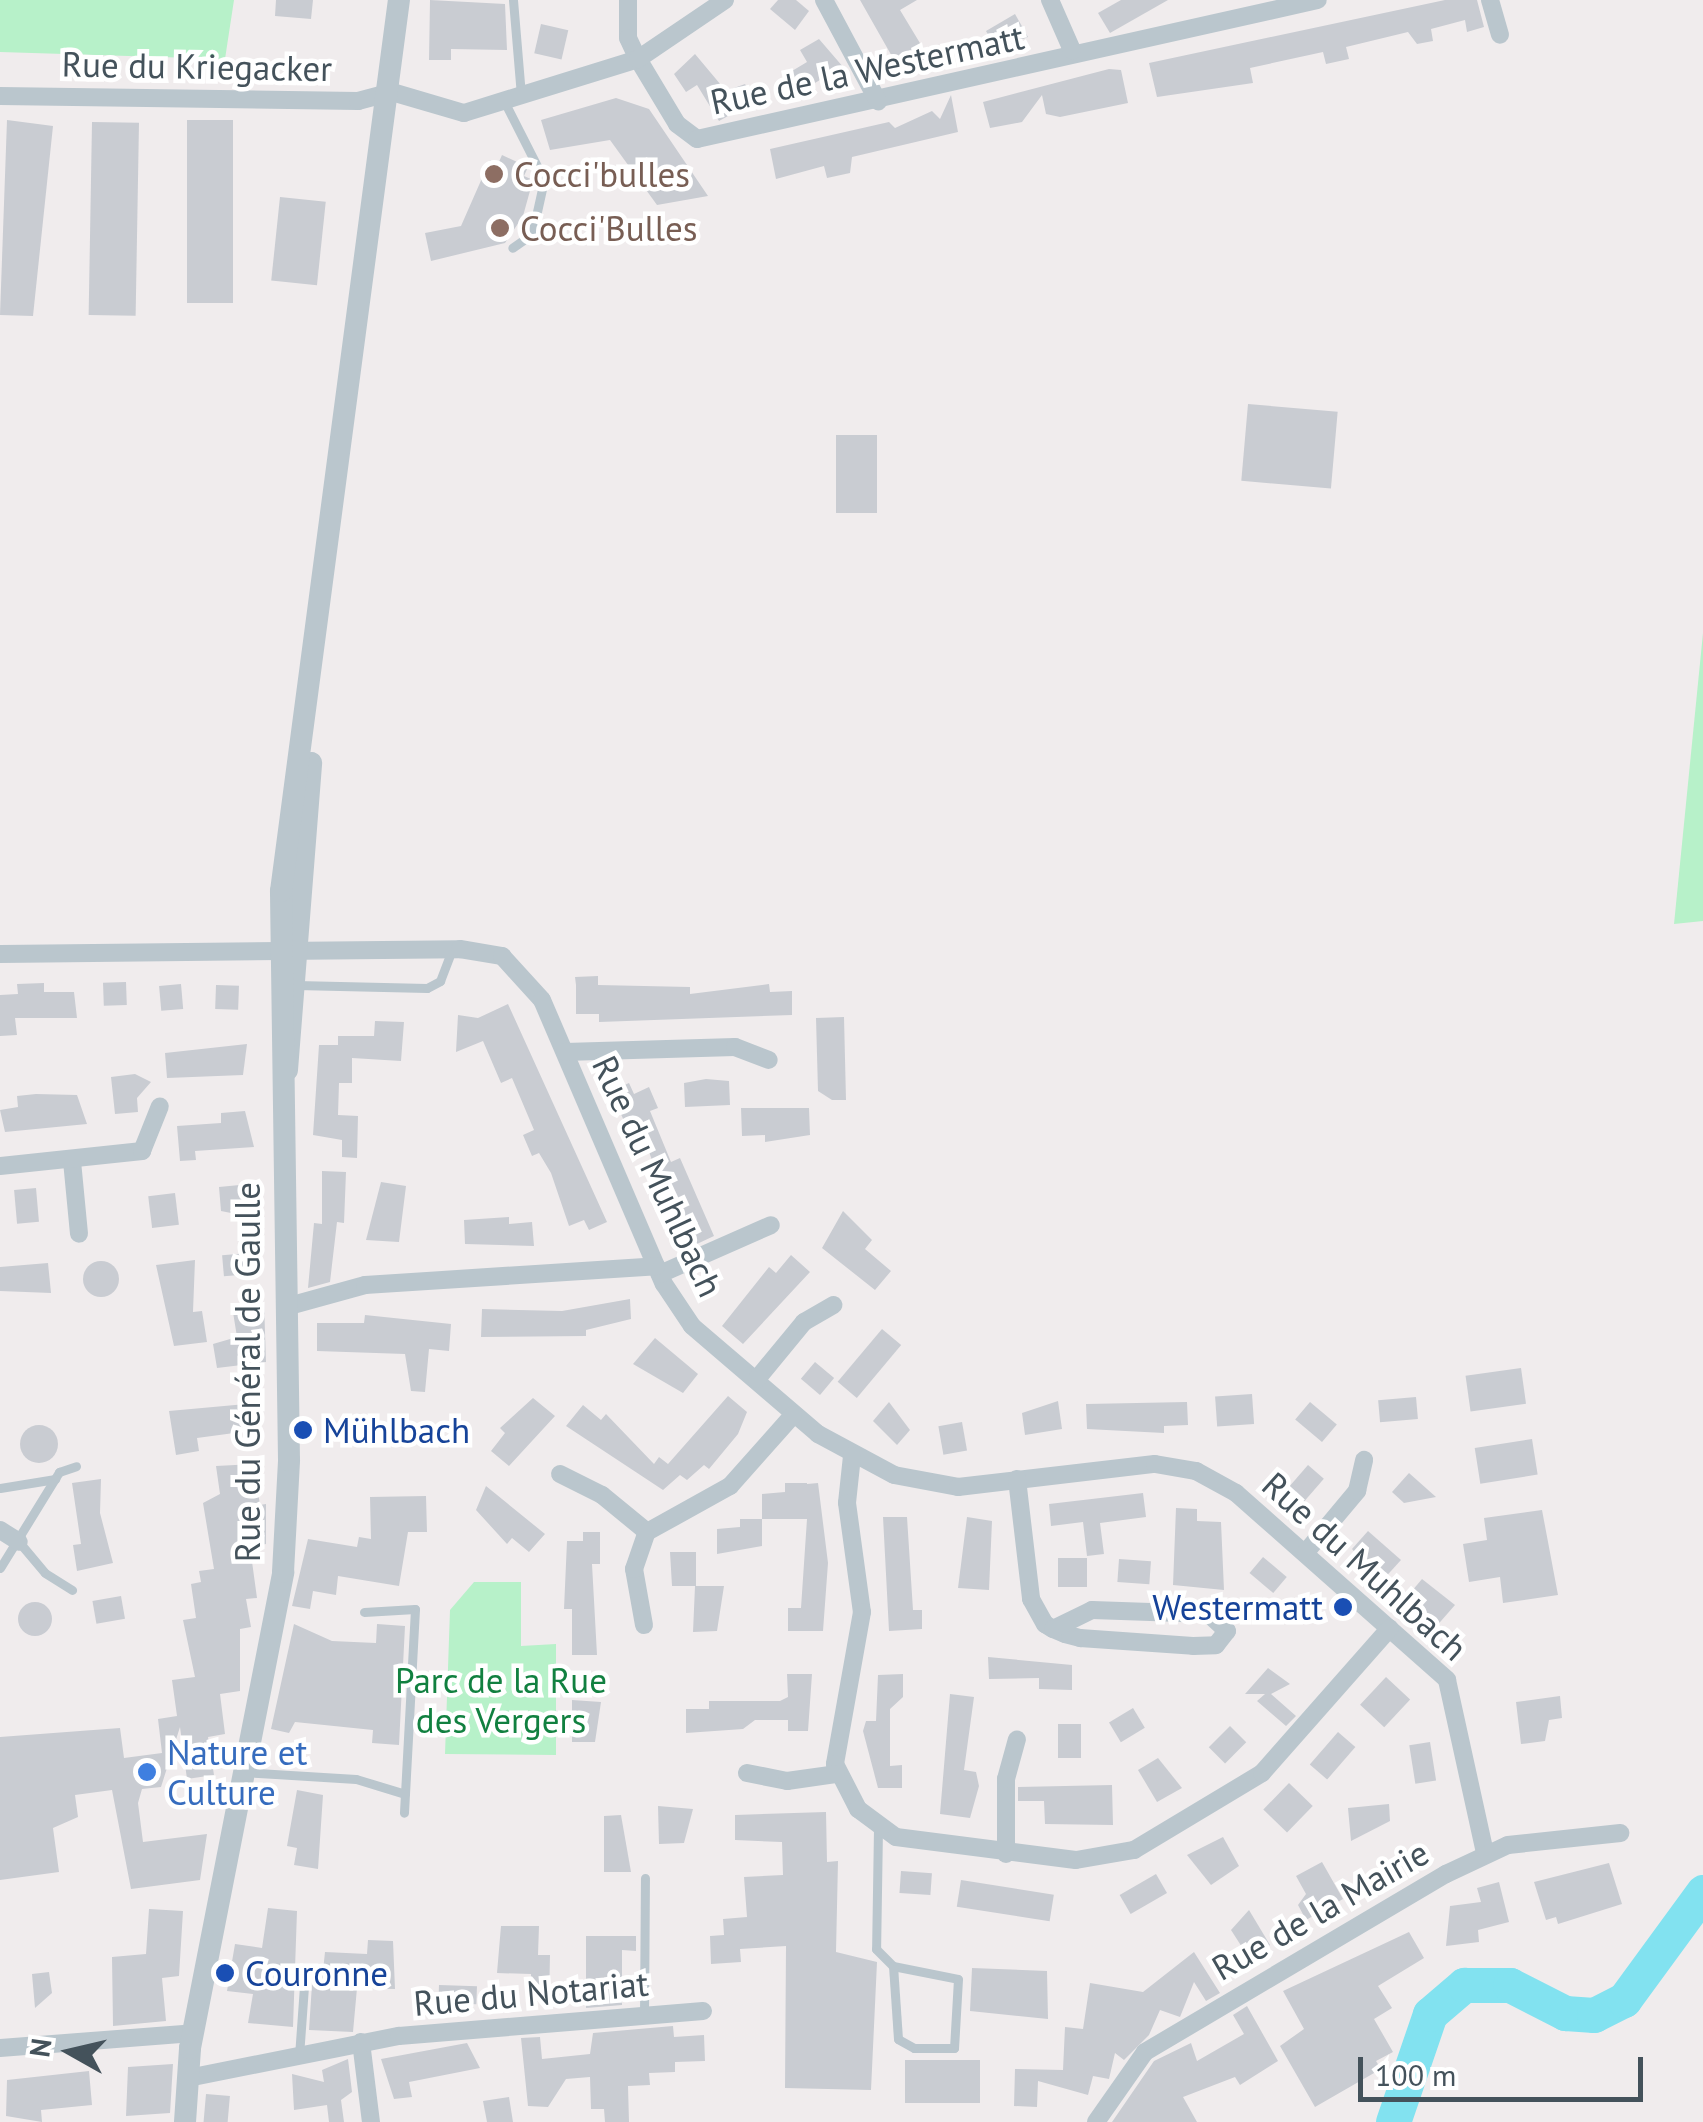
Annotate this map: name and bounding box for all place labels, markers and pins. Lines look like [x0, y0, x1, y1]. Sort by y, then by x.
place label: Cocci'bulles [514, 153, 690, 195]
marker: Cocci'bulles [483, 163, 505, 185]
place label: Cocci'Bulles [520, 207, 698, 249]
marker: Cocci'Bulles [489, 217, 511, 239]
place label: Mühlbach [323, 1409, 470, 1451]
marker: Mühlbach [292, 1419, 314, 1441]
place label: Westermatt [1152, 1586, 1323, 1628]
marker: Westermatt [1332, 1596, 1354, 1618]
place label: Nature et Culture [167, 1731, 307, 1813]
marker: Nature et Culture [136, 1761, 158, 1783]
place label: Couronne [245, 1952, 388, 1994]
marker: Couronne [214, 1962, 236, 1984]

